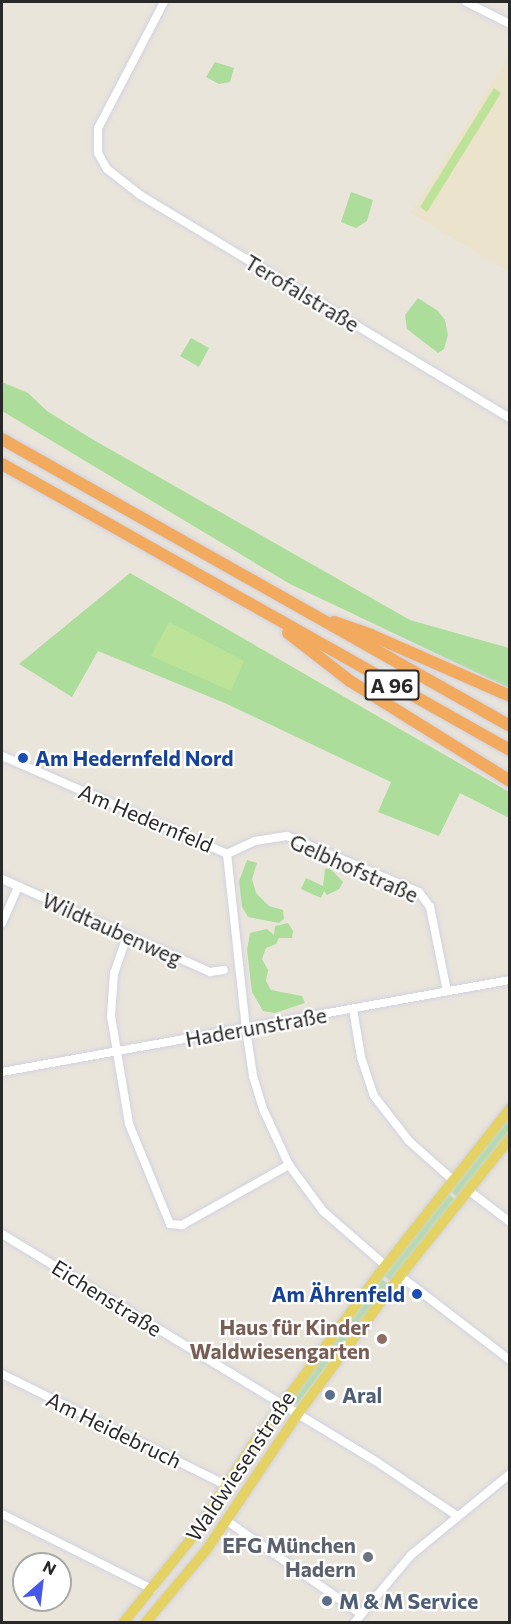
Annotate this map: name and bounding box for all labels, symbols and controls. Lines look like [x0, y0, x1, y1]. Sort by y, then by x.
street label: Terofalstraße [240, 249, 364, 337]
road number: A 96 [364, 668, 420, 702]
place label: Am Hedernfeld Nord [35, 745, 234, 771]
marker: Am Hedernfeld Nord [16, 751, 30, 765]
street label: Am Hedernfeld [75, 778, 217, 858]
street label: Gelbhofstraße [286, 828, 422, 908]
street label: Wildtaubenweg [38, 887, 186, 971]
street label: Haderunstraße [183, 1002, 329, 1052]
street label: Eichenstraße [48, 1254, 166, 1342]
place label: Am Ährenfeld [271, 1281, 405, 1307]
marker: Am Ährenfeld [410, 1287, 424, 1301]
place label: Haus für Kinder Waldwiesengarten [190, 1314, 370, 1364]
marker: Haus für Kinder Waldwiesengarten [375, 1332, 389, 1346]
place label: Aral [342, 1382, 382, 1408]
street label: Am Heidebruch [42, 1386, 186, 1474]
street label: Waldwiesenstraße [180, 1386, 300, 1546]
marker: Aral [323, 1388, 337, 1402]
place label: EFG München Hadern [222, 1532, 356, 1582]
marker: EFG München Hadern [361, 1550, 375, 1564]
north arrow [12, 1552, 72, 1612]
text: N [40, 1556, 60, 1579]
place label: M & M Service [339, 1588, 478, 1614]
marker: M & M Service [320, 1594, 334, 1608]

